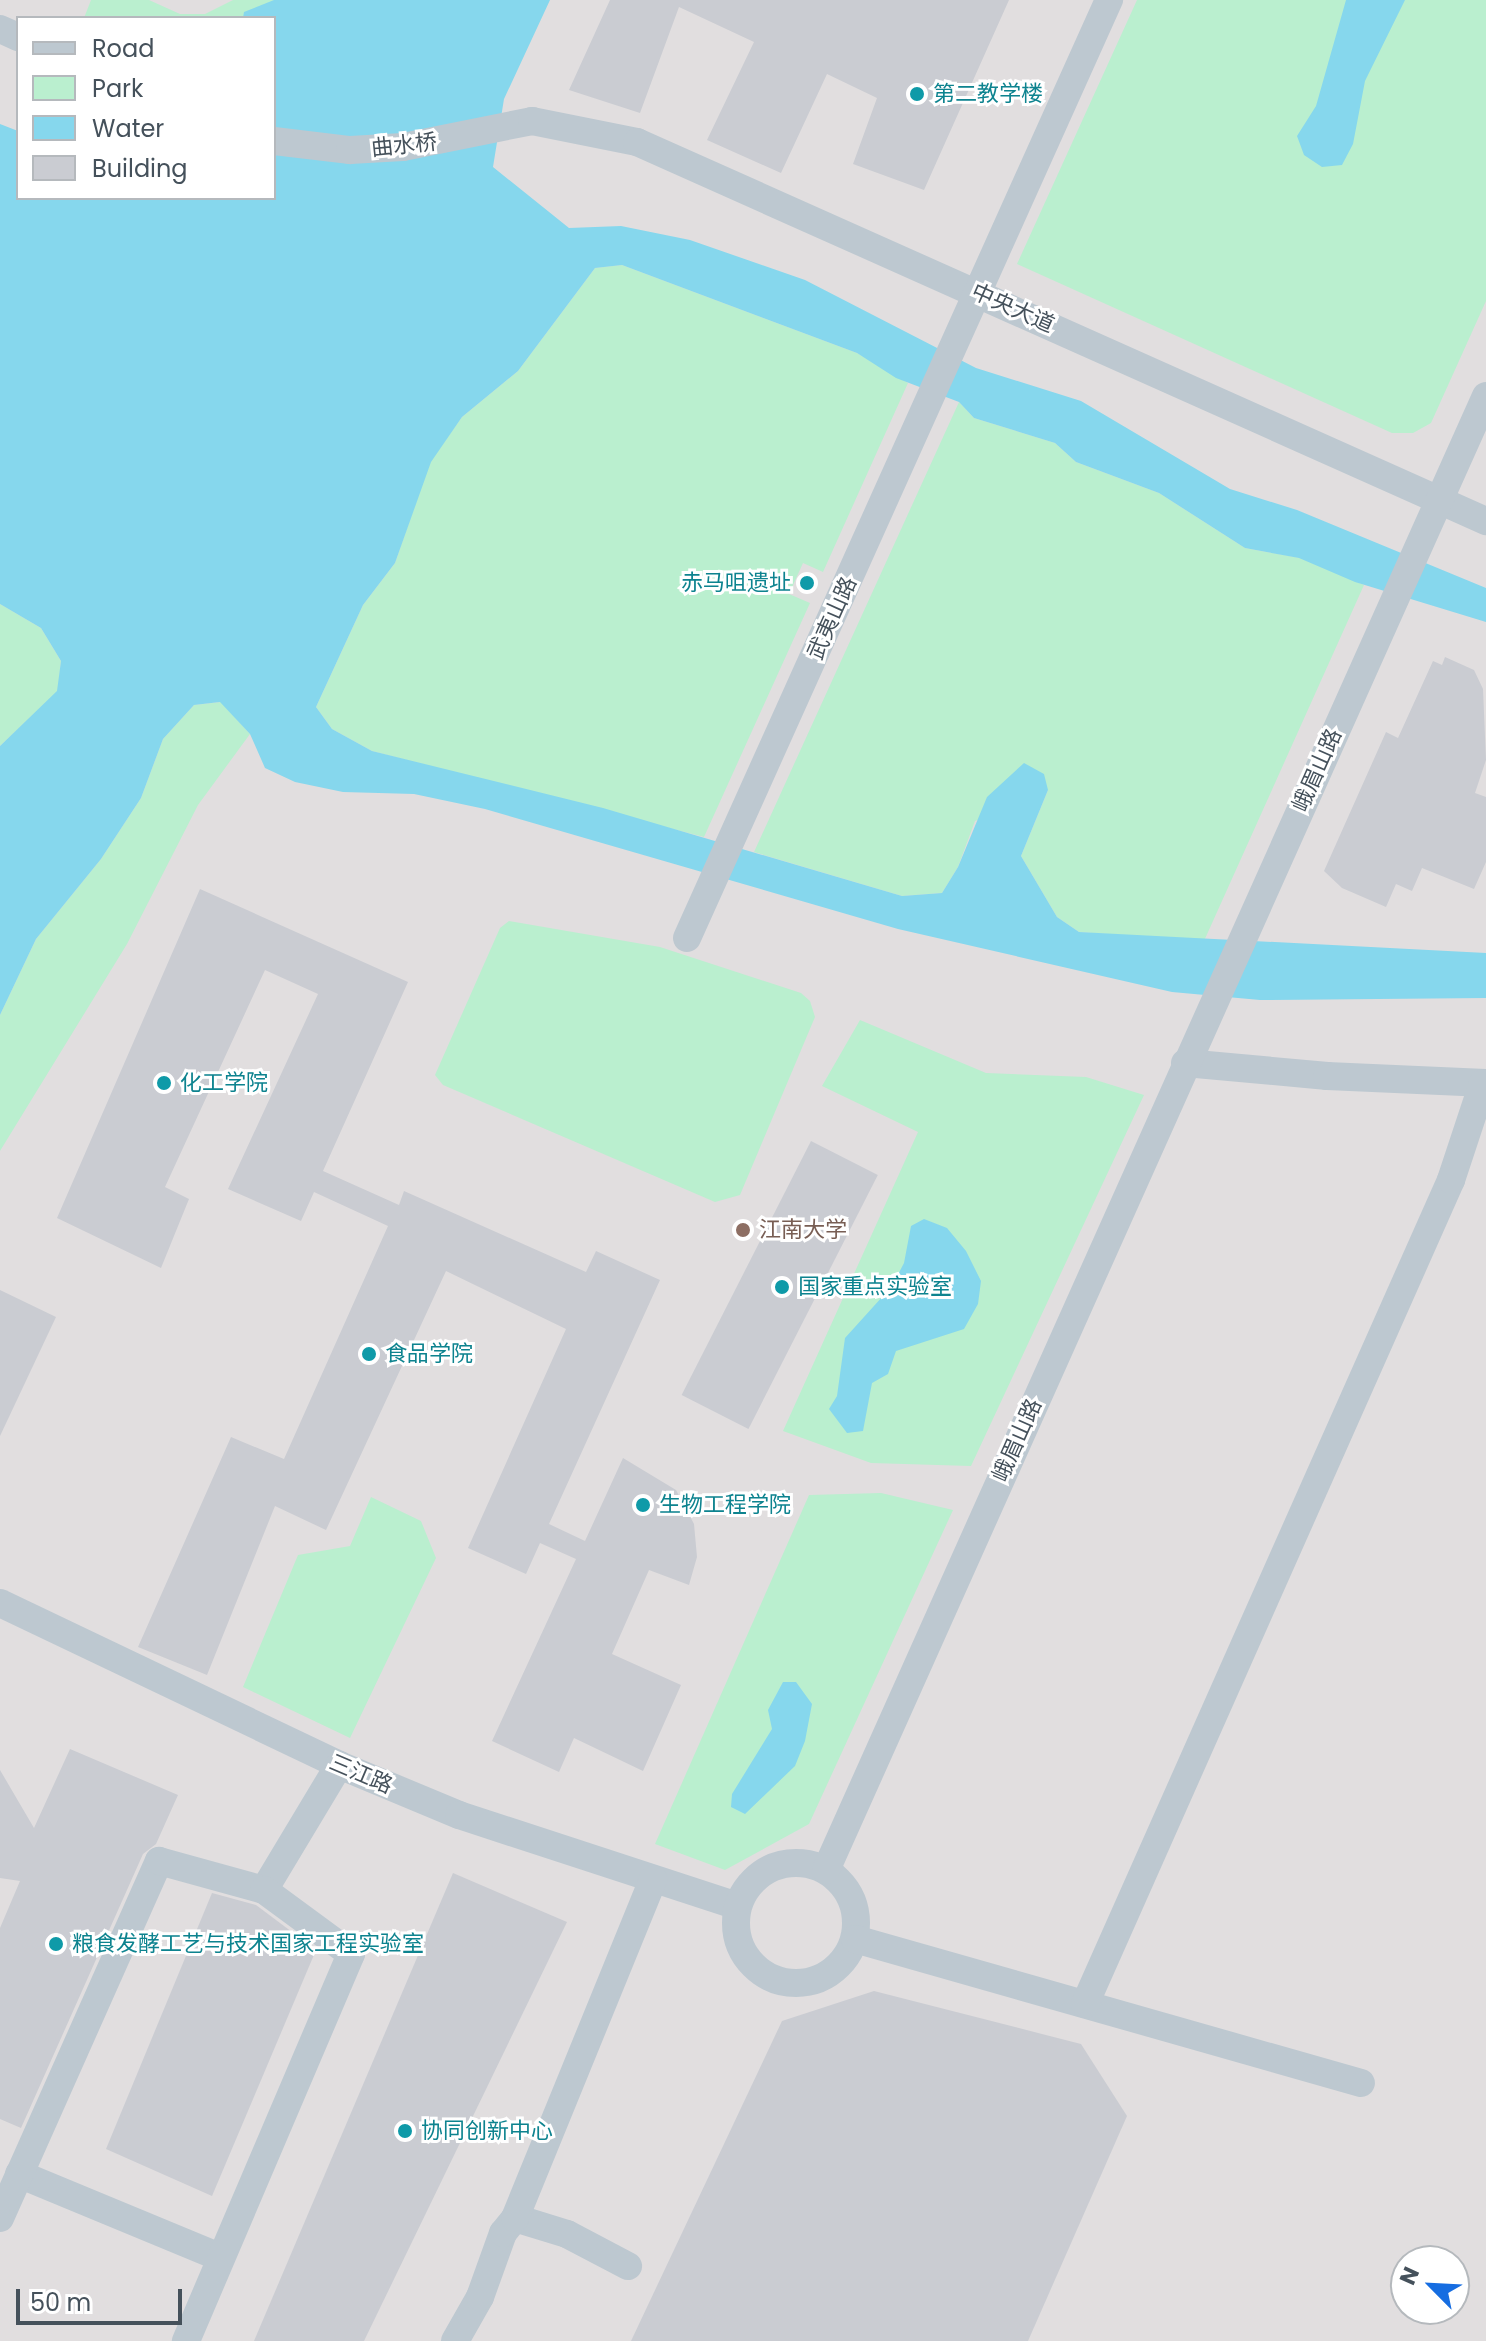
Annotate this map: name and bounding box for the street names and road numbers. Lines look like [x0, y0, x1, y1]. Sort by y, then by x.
street label: 曲水桥 [370, 128, 438, 162]
street label: 中央大道 [967, 278, 1059, 338]
street label: 武夷山路 [802, 572, 862, 664]
street label: 峨眉山路 [1287, 724, 1347, 816]
street label: 峨眉山路 [987, 1394, 1047, 1486]
street label: 三江路 [325, 1749, 397, 1799]

